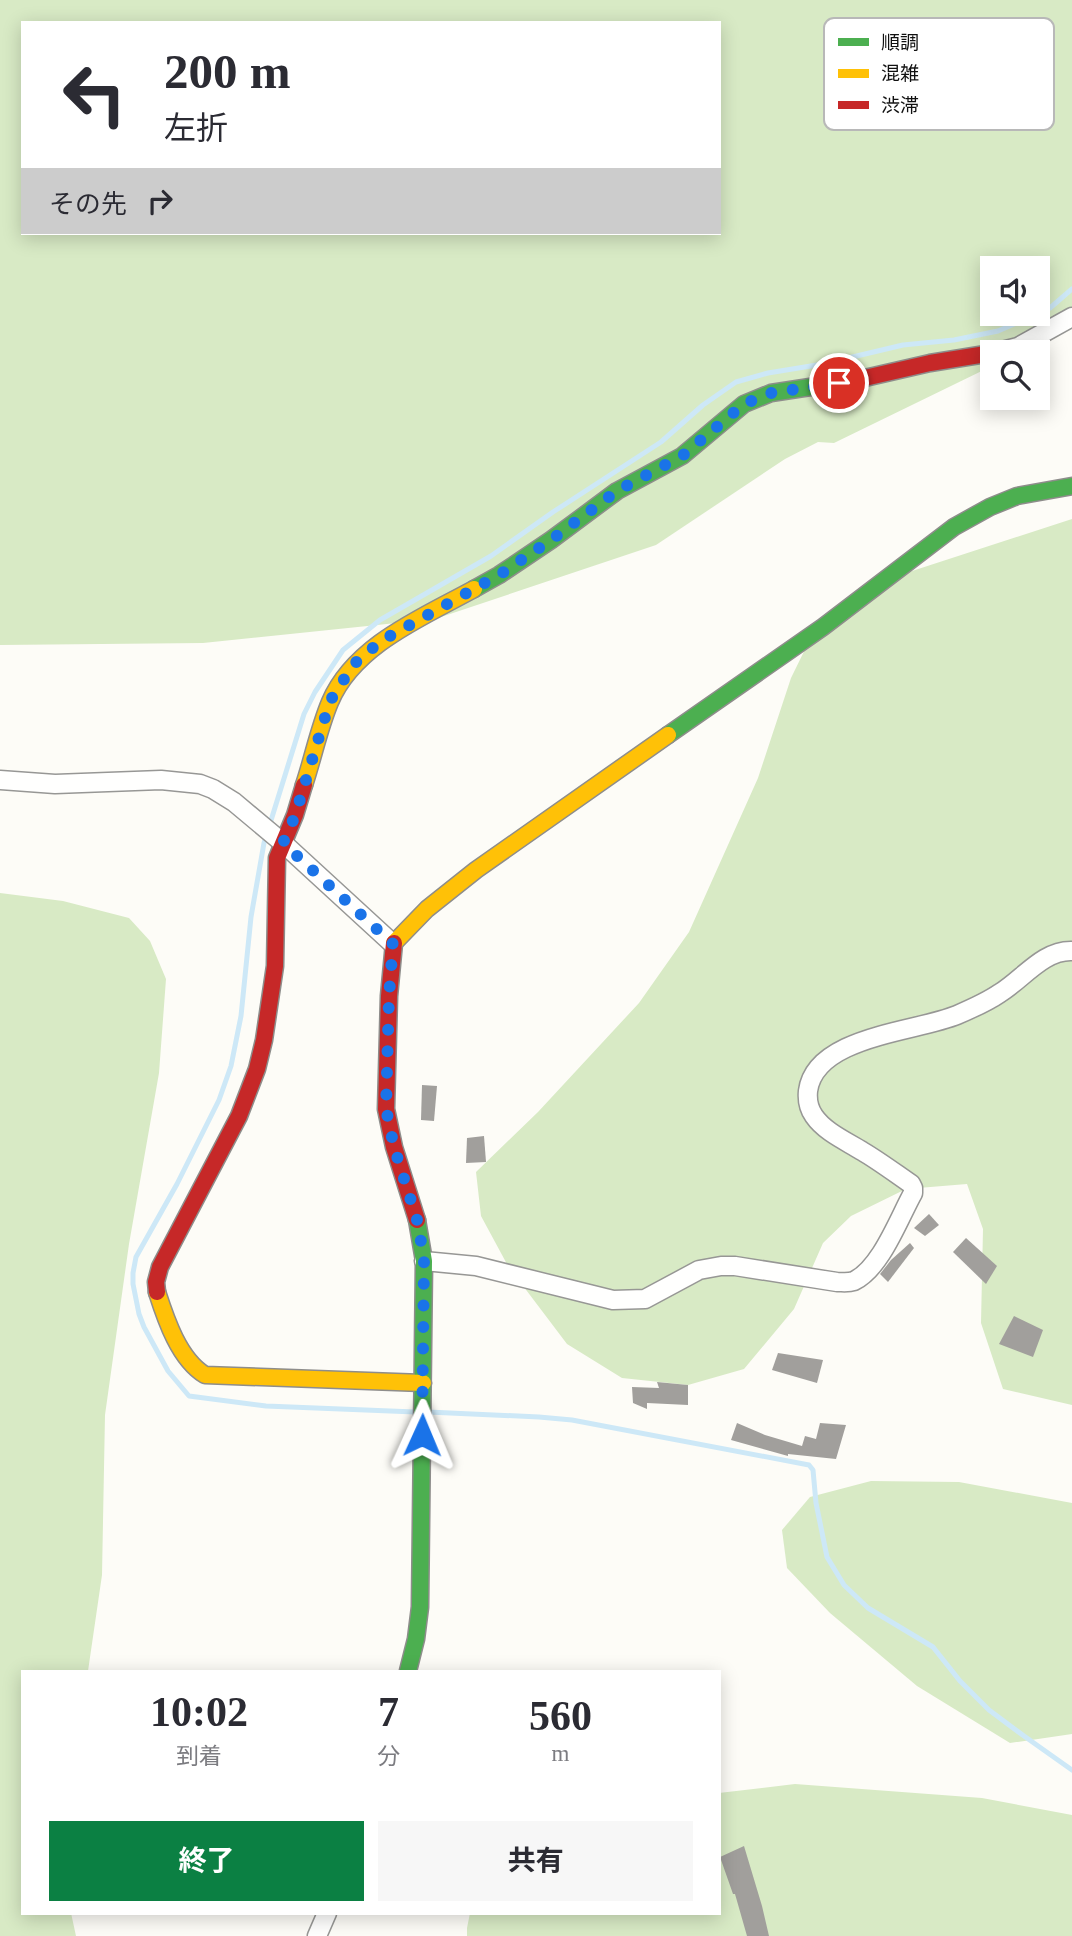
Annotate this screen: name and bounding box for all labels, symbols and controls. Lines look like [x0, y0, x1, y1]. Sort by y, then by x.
legend [824, 18, 1054, 130]
text: 順調 [881, 32, 919, 53]
text: 200 m [164, 44, 291, 99]
icon: left [49, 49, 140, 140]
text: 混雑 [881, 63, 919, 84]
text: 渋滞 [881, 95, 919, 116]
text: 左折 [164, 110, 228, 146]
icon: right [141, 182, 179, 220]
text: その先 [49, 190, 127, 219]
map controls [980, 256, 1050, 410]
button: sound [980, 256, 1050, 326]
button: search [980, 340, 1050, 410]
pin [809, 353, 869, 413]
icon: arrive [820, 364, 858, 402]
position arrow [385, 1398, 459, 1472]
text: 10:02 [150, 1689, 248, 1735]
text: 7 [378, 1689, 399, 1735]
text: 560 [529, 1693, 592, 1739]
text: m [552, 1741, 569, 1766]
text: 到着 [176, 1744, 222, 1769]
text: 分 [377, 1744, 400, 1769]
button: 終了 [49, 1821, 364, 1901]
button: 共有 [378, 1821, 693, 1901]

